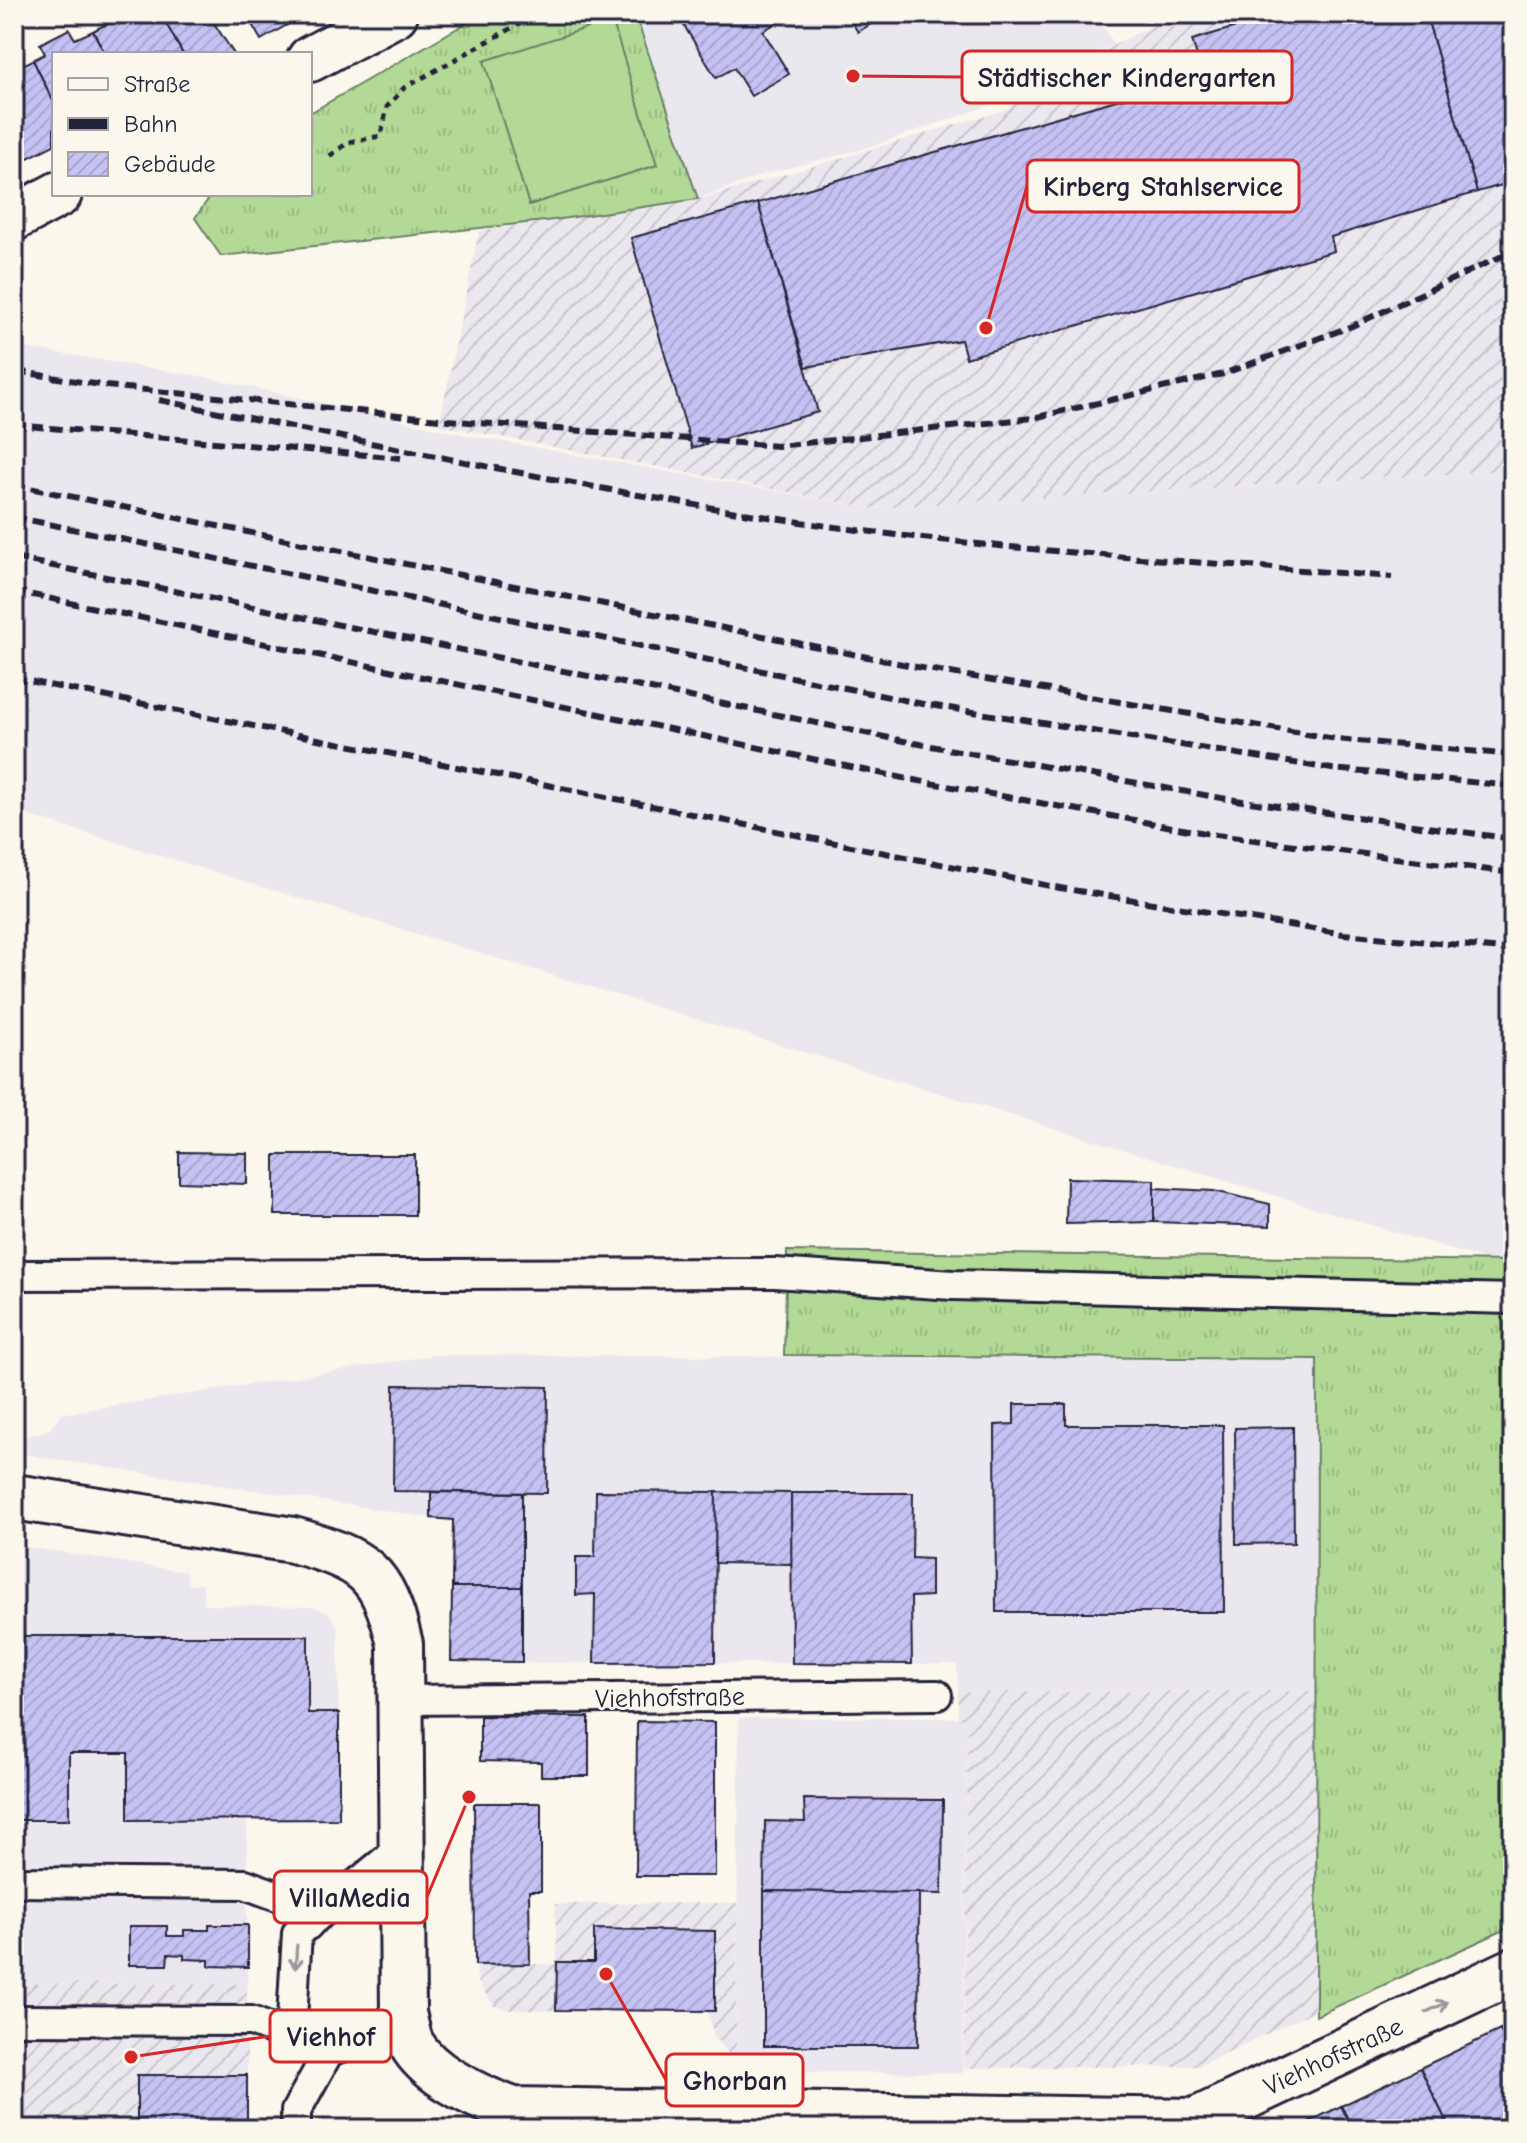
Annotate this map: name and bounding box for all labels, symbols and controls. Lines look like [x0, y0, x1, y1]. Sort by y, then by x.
callout: Städtischer Kindergarten [962, 51, 1292, 103]
legend [52, 52, 312, 196]
text: Städtischer Kindergarten [978, 62, 1276, 94]
text: Straße [124, 70, 190, 98]
text: Bahn [124, 110, 177, 138]
text: Gebäude [124, 150, 215, 178]
callout: Kirberg Stahlservice [1027, 160, 1299, 212]
text: Kirberg Stahlservice [1043, 171, 1283, 203]
street label: Viehhofstraße [595, 1682, 745, 1714]
callout: VillaMedia [274, 1871, 427, 1923]
text: VillaMedia [289, 1882, 411, 1914]
one-way arrow [288, 1943, 303, 1970]
one-way arrow [1425, 1999, 1449, 2014]
callout: Viehhof [270, 2010, 391, 2062]
street label: Viehhofstraße [1259, 2012, 1408, 2102]
text: Viehhof [287, 2021, 376, 2053]
callout: Ghorban [666, 2054, 803, 2106]
text: Ghorban [683, 2065, 787, 2097]

